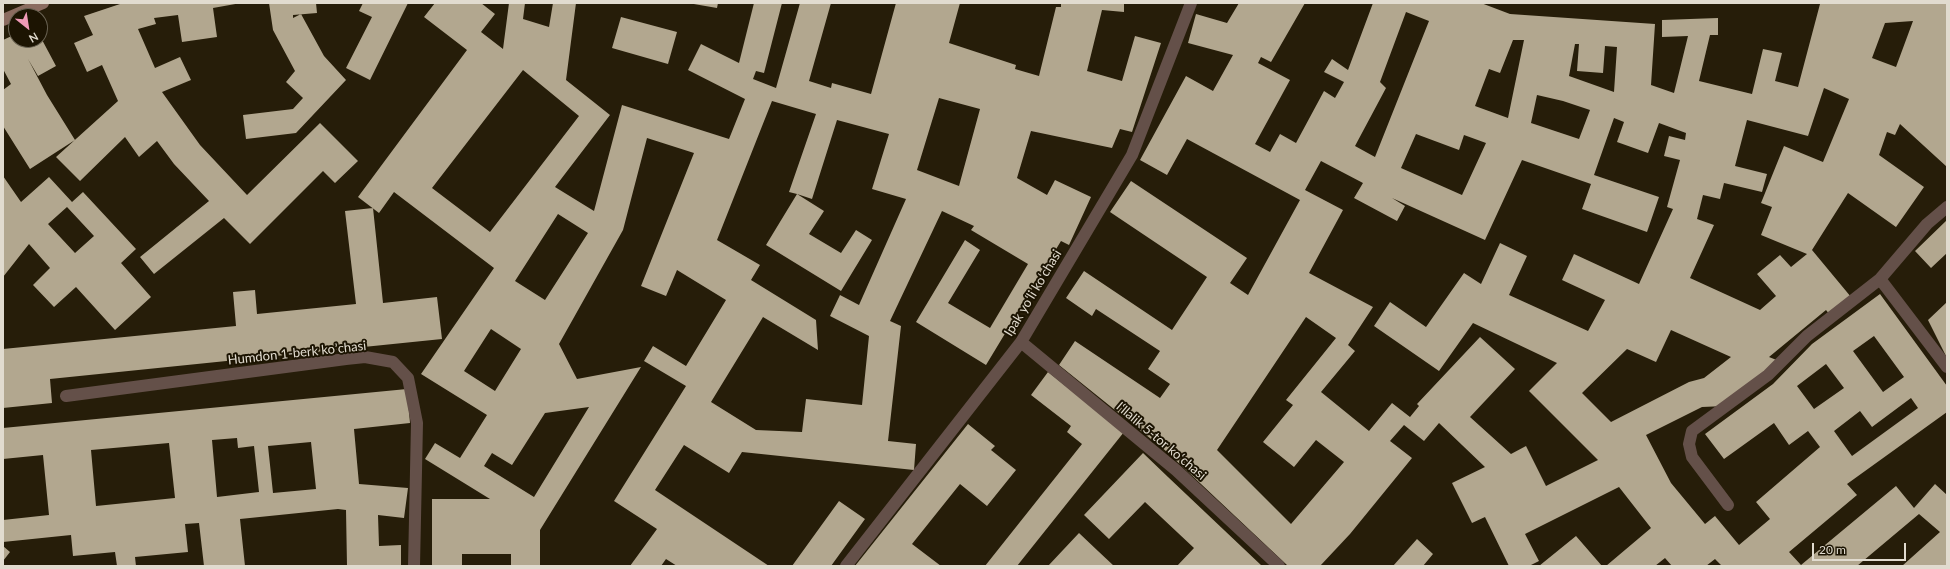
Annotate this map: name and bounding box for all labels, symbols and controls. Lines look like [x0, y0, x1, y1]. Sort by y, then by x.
north arrow [8, 8, 48, 48]
text: N [27, 30, 41, 46]
street label: Ipak yoʻli koʻchasi [1001, 247, 1065, 339]
street label: Humdon 1-berk koʼchasi [227, 338, 367, 368]
street label: Iʻllalik 5-tor koʻchasi [1113, 399, 1209, 483]
scale bar [1814, 535, 1908, 561]
text: 20 m [1819, 542, 1846, 557]

